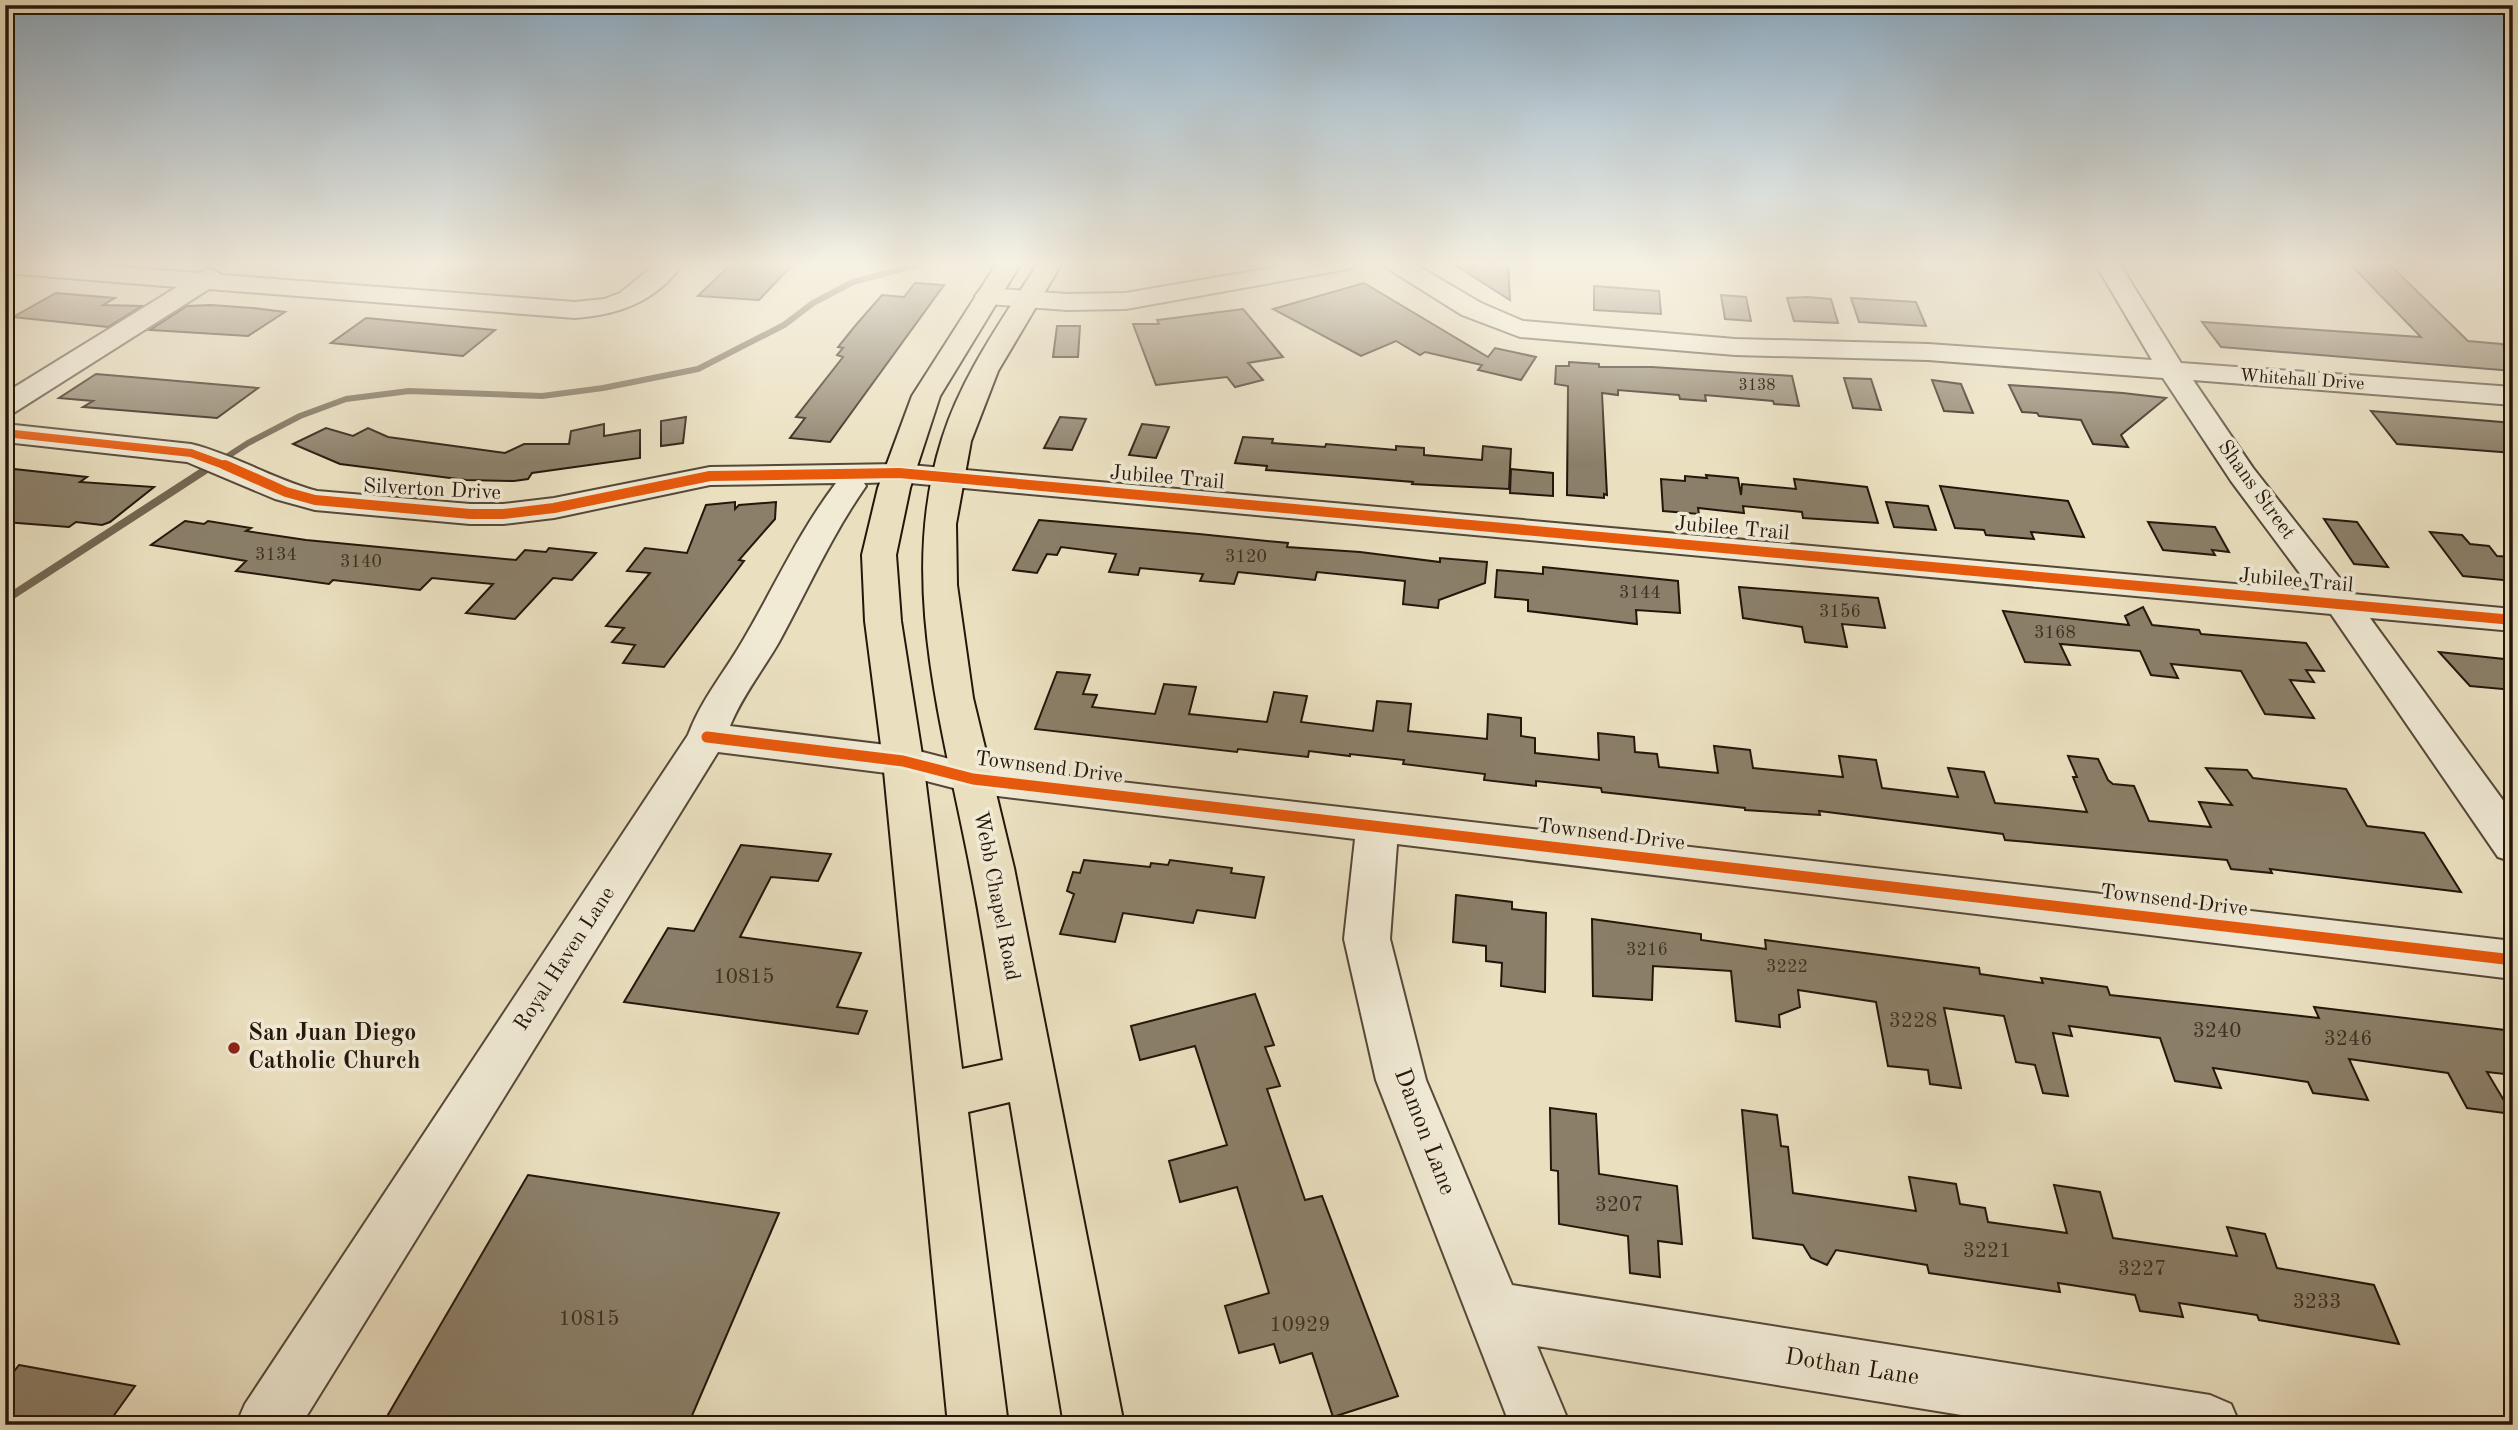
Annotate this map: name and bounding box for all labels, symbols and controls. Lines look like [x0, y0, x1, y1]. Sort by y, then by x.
street label: Whitehall Drive [2239, 367, 2365, 393]
house number: 3138 [1738, 378, 1776, 394]
street label: Shans Street [2213, 437, 2299, 543]
street label: Jubilee Trail [1109, 463, 1226, 494]
street label: Silverton Drive [362, 476, 502, 504]
street label: Jubilee Trail [1674, 514, 1791, 545]
house number: 3134 [255, 546, 297, 564]
house number: 3120 [1225, 548, 1267, 566]
house number: 3140 [340, 553, 382, 571]
street label: Jubilee Trail [2238, 566, 2355, 597]
house number: 3144 [1619, 584, 1661, 602]
house number: 3156 [1819, 603, 1861, 621]
house number: 3168 [2034, 624, 2076, 642]
street label: Townsend Drive [974, 749, 1124, 787]
street label: Webb Chapel Road [969, 809, 1023, 983]
street label: Townsend Drive [1536, 816, 1686, 854]
street label: Townsend Drive [2099, 882, 2249, 920]
street label: Royal Haven Lane [511, 883, 619, 1035]
house number: 3216 [1626, 941, 1668, 959]
house number: 3222 [1766, 958, 1808, 976]
house number: 10815 [714, 967, 774, 988]
house number: 3228 [1889, 1011, 1937, 1032]
house number: 3240 [2193, 1021, 2241, 1042]
place label: San Juan Diego Catholic Church [248, 1022, 420, 1074]
house number: 3246 [2324, 1029, 2372, 1050]
marker: San Juan Diego Catholic Church [226, 1040, 242, 1056]
street label: Damon Lane [1389, 1066, 1459, 1198]
house number: 3207 [1595, 1195, 1643, 1216]
house number: 3221 [1963, 1241, 2011, 1262]
house number: 3227 [2118, 1259, 2166, 1280]
house number: 3233 [2293, 1292, 2341, 1313]
house number: 10815 [559, 1309, 619, 1330]
house number: 10929 [1270, 1315, 1330, 1336]
street label: Dothan Lane [1783, 1346, 1921, 1390]

